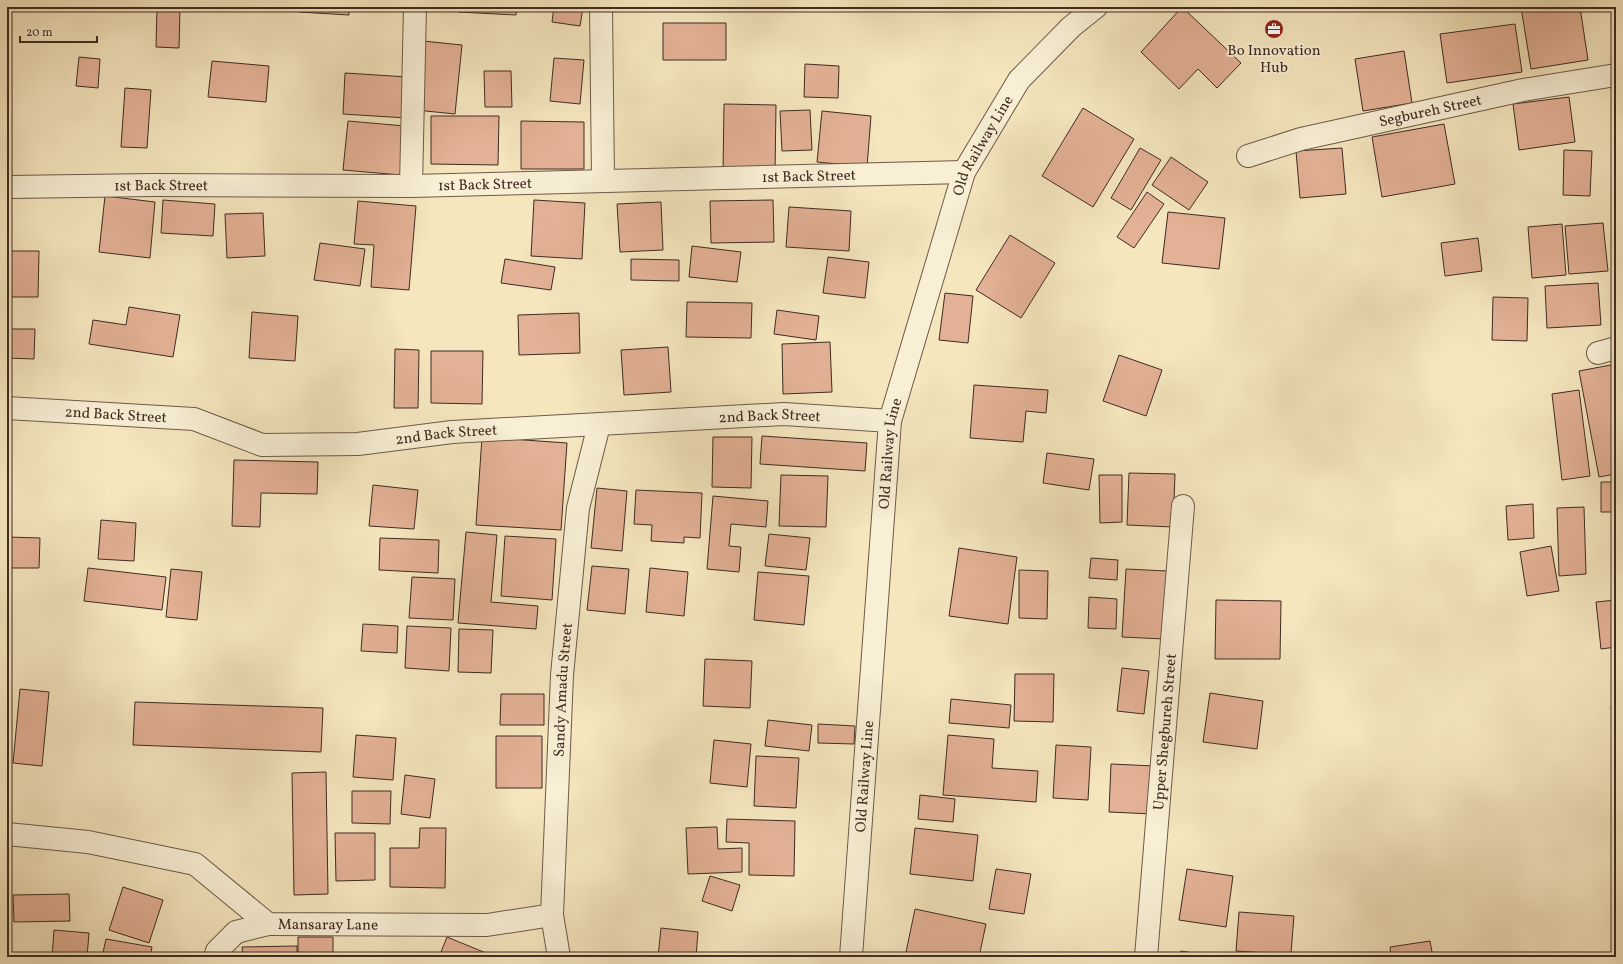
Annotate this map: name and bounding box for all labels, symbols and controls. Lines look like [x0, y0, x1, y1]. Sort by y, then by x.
scale bar [20, 18, 97, 44]
office icon: Bo Innovation Hub [1263, 18, 1285, 40]
text: 20 m [26, 25, 53, 41]
place label: Bo Innovation Hub [1227, 41, 1321, 79]
street label: Segbureh Street [1377, 90, 1484, 133]
street label: Old Railway Line [948, 92, 1019, 199]
street label: 1st Back Street [762, 166, 856, 189]
street label: 1st Back Street [438, 174, 532, 197]
street label: 1st Back Street [114, 176, 208, 198]
street label: Old Railway Line [875, 396, 908, 510]
street label: 2nd Back Street [64, 402, 167, 429]
street label: 2nd Back Street [718, 405, 821, 430]
street label: 2nd Back Street [394, 421, 498, 451]
street label: Sandy Amadu Street [550, 622, 579, 757]
street label: Upper Shegbureh Street [1149, 653, 1183, 811]
street label: Old Railway Line [851, 720, 880, 833]
street label: Mansaray Lane [278, 915, 378, 937]

